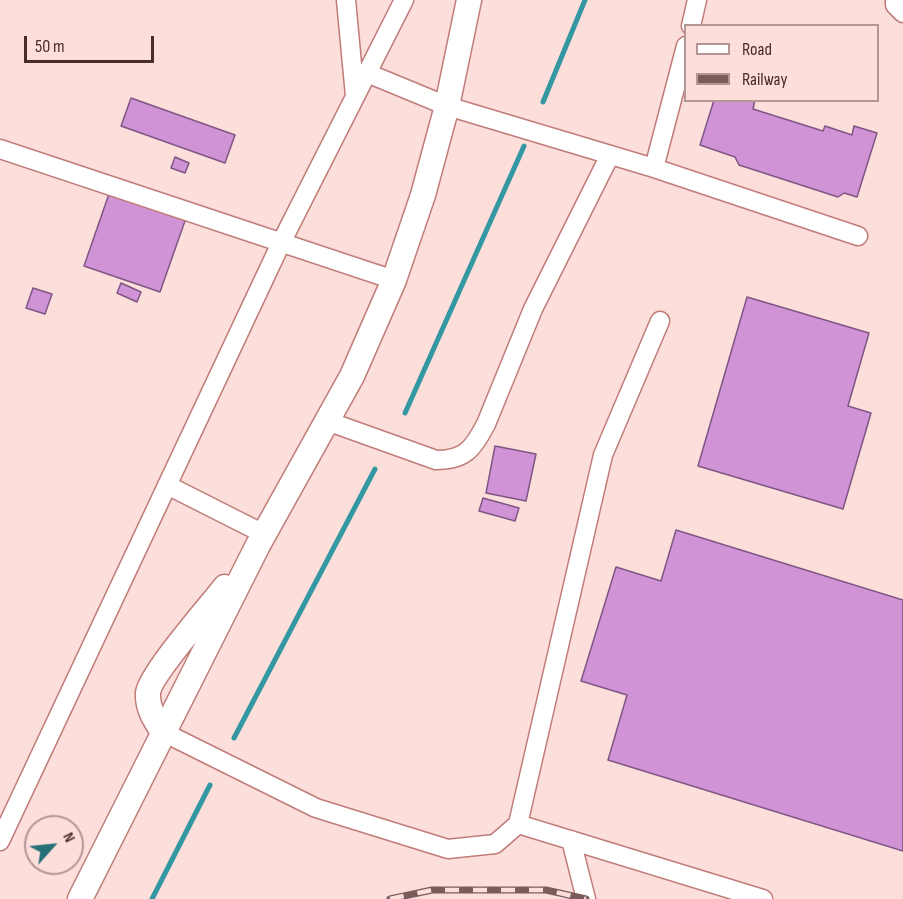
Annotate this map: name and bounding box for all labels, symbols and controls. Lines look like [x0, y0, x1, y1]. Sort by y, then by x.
scale bar [27, 24, 158, 62]
legend [684, 24, 879, 102]
text: 50 m [35, 36, 65, 57]
text: Road [742, 39, 772, 60]
text: Railway [742, 69, 787, 90]
north arrow [24, 815, 84, 875]
text: N [58, 829, 79, 846]

